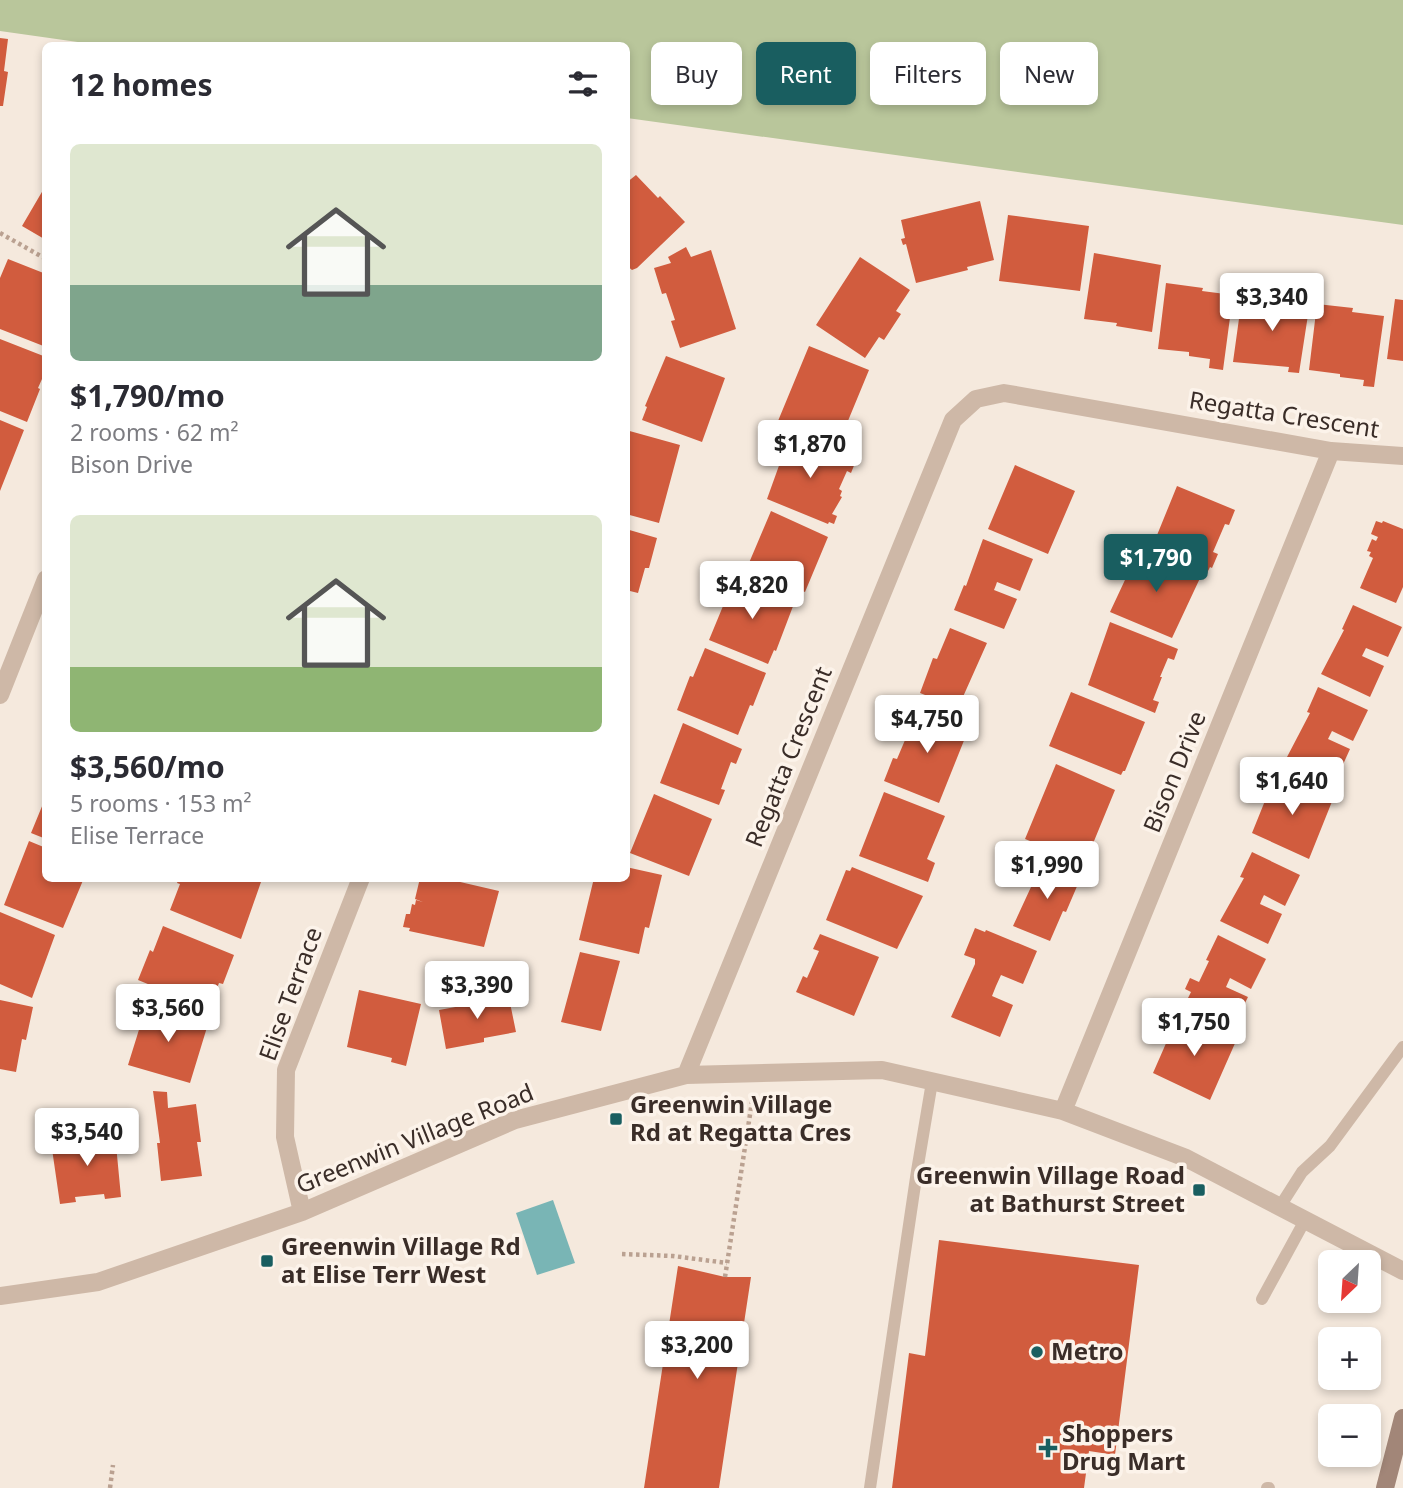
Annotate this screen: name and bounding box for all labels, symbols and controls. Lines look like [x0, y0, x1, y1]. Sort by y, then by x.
chip: Buy [651, 42, 742, 105]
chip: Rent [756, 42, 856, 105]
chip: Filters [870, 42, 986, 105]
chip: New [1000, 42, 1098, 105]
text: 12 homes [70, 64, 213, 105]
icon: filters [564, 65, 602, 103]
icon: home [273, 189, 399, 315]
pin: $3,340 [1215, 274, 1329, 333]
text: $3,340 [1236, 280, 1308, 312]
text: $1,790/mo [70, 375, 225, 416]
street label: Regatta Crescent [1187, 382, 1382, 445]
text: 2 rooms · 62 m² [70, 416, 239, 448]
pin: $1,870 [753, 420, 867, 480]
text: $1,870 [774, 427, 846, 459]
text: Bison Drive [70, 448, 193, 480]
pin: $1,790 [1099, 534, 1213, 594]
text: $1,790 [1120, 541, 1192, 573]
icon: home [273, 560, 399, 686]
pin: $4,820 [695, 562, 809, 621]
text: $4,820 [716, 568, 788, 600]
street label: Regatta Crescent [736, 661, 839, 852]
pin: $4,750 [870, 696, 984, 755]
text: $4,750 [891, 702, 963, 734]
street label: Bison Drive [1134, 706, 1213, 837]
text: $3,560/mo [70, 746, 225, 787]
pin: $1,640 [1235, 758, 1349, 817]
text: $1,640 [1256, 764, 1328, 796]
text: 5 rooms · 153 m² [70, 787, 252, 819]
text: Elise Terrace [70, 819, 204, 851]
pin: $1,990 [990, 842, 1104, 901]
text: $1,990 [1011, 848, 1083, 880]
street label: Elise Terrace [250, 922, 329, 1065]
pin: $3,390 [420, 962, 534, 1021]
text: $3,390 [441, 968, 513, 1000]
pin: $3,560 [111, 984, 225, 1044]
text: $3,560 [132, 991, 204, 1023]
pin: $1,750 [1137, 998, 1251, 1058]
text: $1,750 [1158, 1005, 1230, 1037]
street label: Greenwin Village Road [291, 1075, 538, 1200]
place label: Greenwin Village Rd at Regatta Cres [630, 1087, 851, 1148]
pin: $3,540 [30, 1108, 144, 1168]
marker: Greenwin Village Rd at Regatta Cres [608, 1111, 624, 1127]
text: $3,540 [51, 1115, 123, 1147]
place label: Greenwin Village Road at Bathurst Street [916, 1158, 1185, 1219]
marker: Greenwin Village Road at Bathurst Street [1191, 1182, 1207, 1198]
place label: Greenwin Village Rd at Elise Terr West [281, 1229, 521, 1290]
north arrow [1318, 1250, 1381, 1312]
map controls [1318, 1250, 1381, 1467]
marker: Greenwin Village Rd at Elise Terr West [259, 1253, 275, 1269]
pin: $3,200 [640, 1322, 754, 1381]
button: + [1318, 1327, 1381, 1390]
text: $3,200 [661, 1328, 733, 1360]
place label: Metro [1051, 1334, 1124, 1367]
marker: Metro [1029, 1344, 1045, 1360]
button: − [1318, 1404, 1381, 1467]
place label: Shoppers Drug Mart [1062, 1416, 1185, 1477]
marker: Shoppers Drug Mart [1040, 1440, 1056, 1456]

